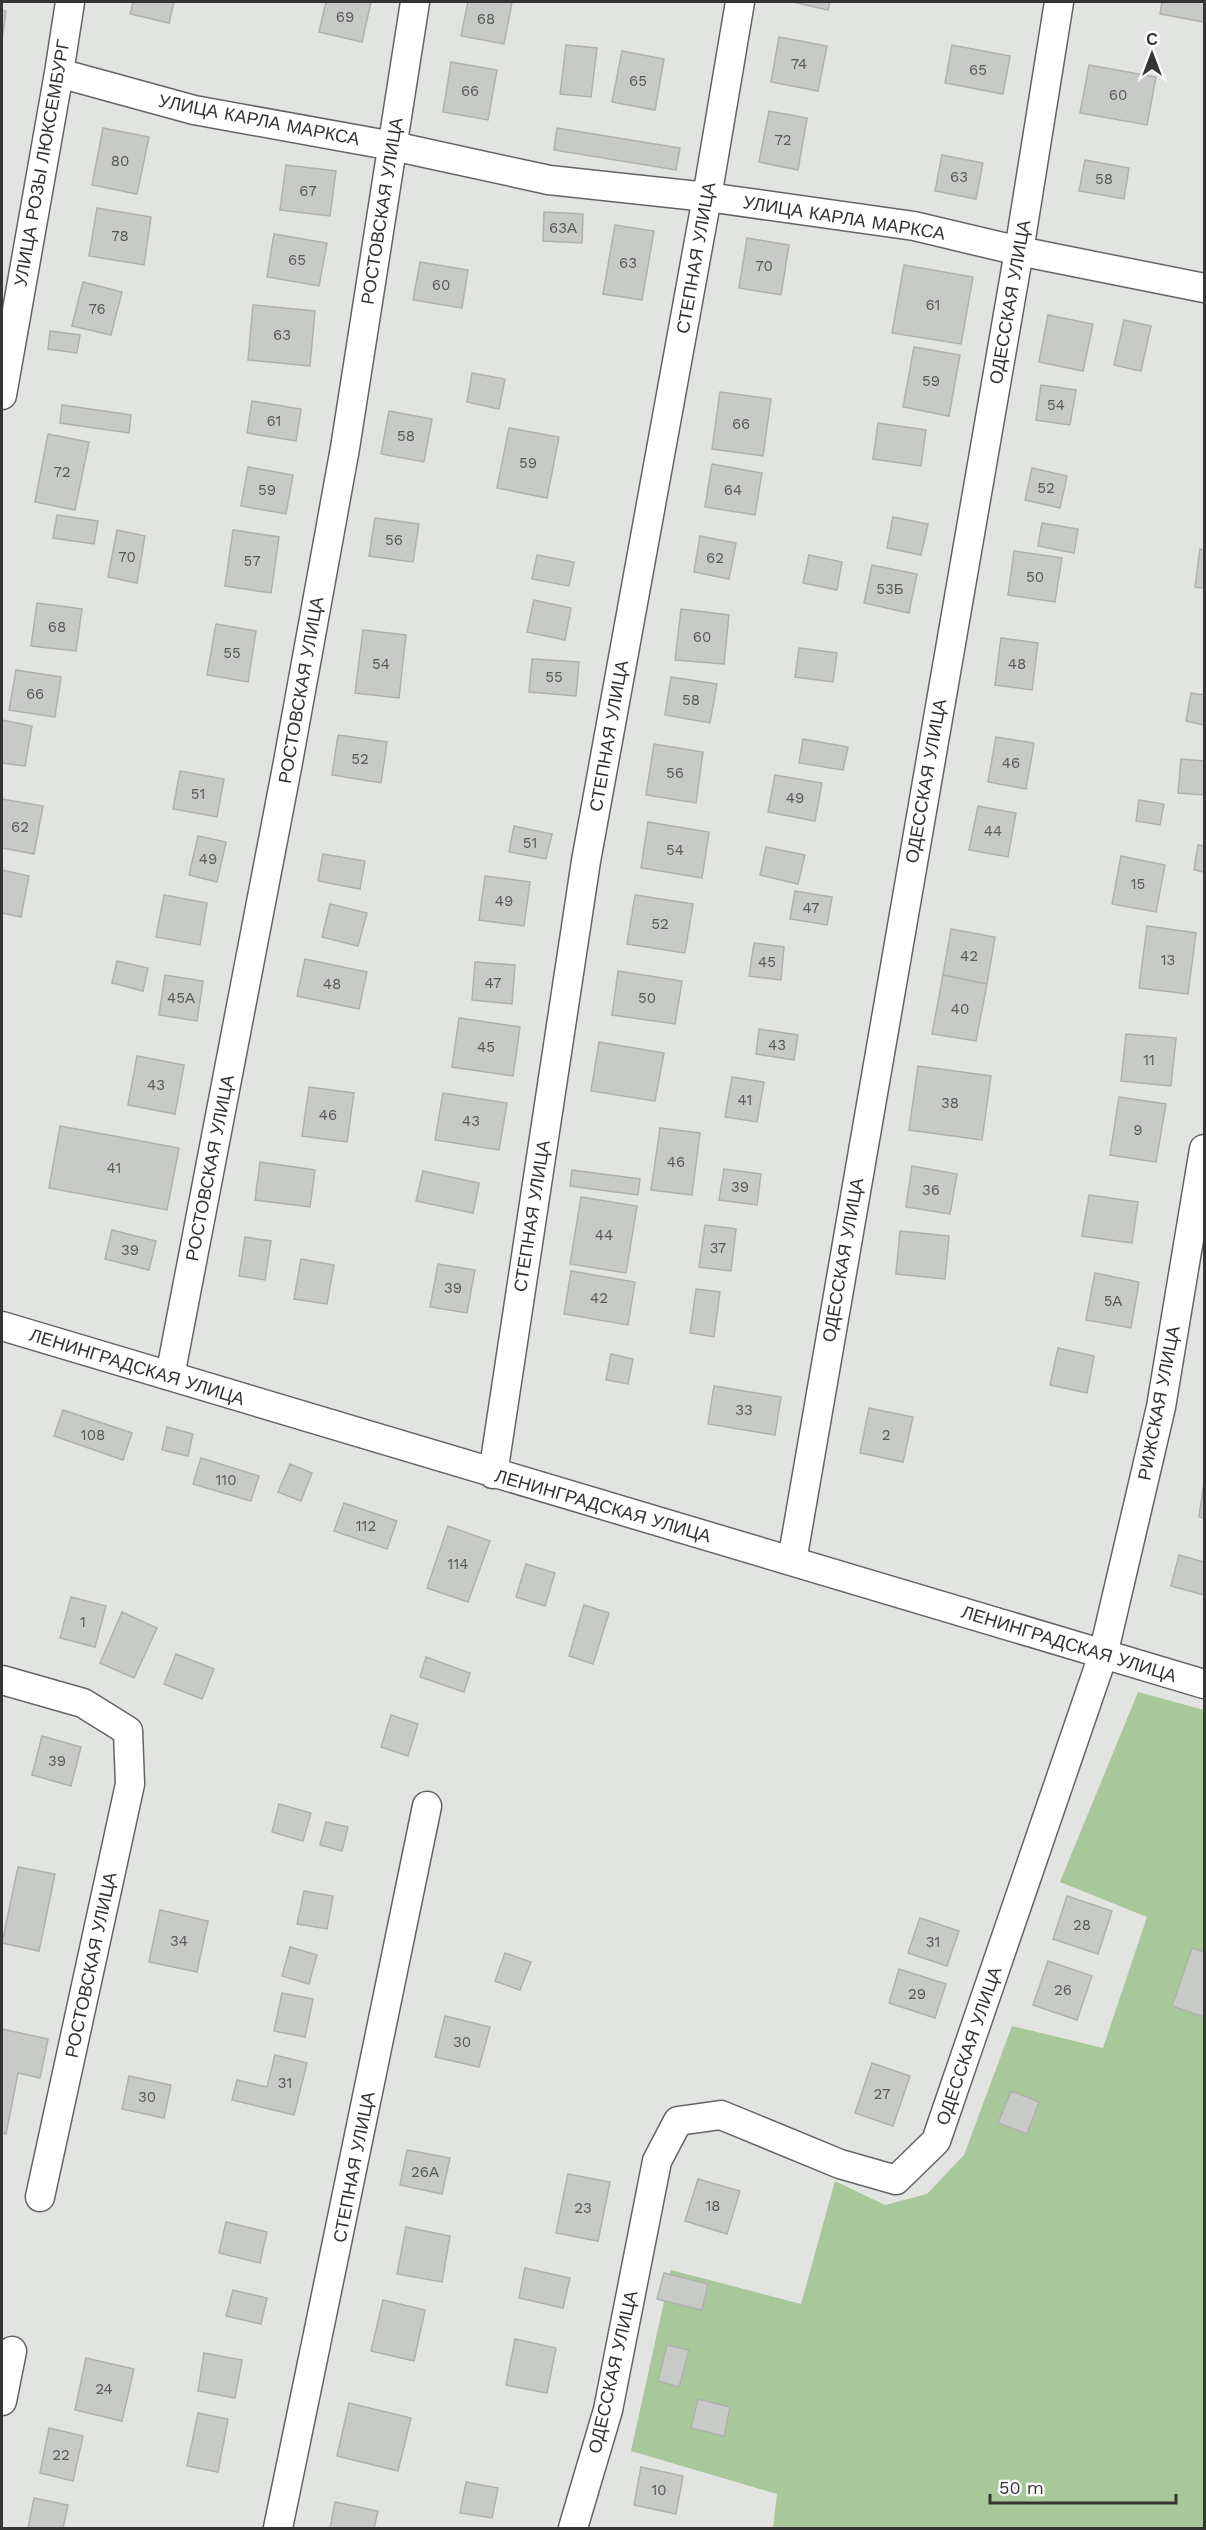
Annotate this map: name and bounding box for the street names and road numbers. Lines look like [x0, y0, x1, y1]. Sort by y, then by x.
street label: УЛИЦА РОЗЫ ЛЮКСЕМБУРГ [9, 38, 74, 288]
street label: УЛИЦА КАРЛА МАРКСА [157, 90, 361, 149]
street label: РОСТОВСКАЯ УЛИЦА [356, 116, 407, 306]
street label: СТЕПНАЯ УЛИЦА [672, 181, 719, 335]
street label: УЛИЦА КАРЛА МАРКСА [741, 191, 947, 244]
street label: ОДЕССКАЯ УЛИЦА [985, 218, 1034, 386]
street label: РОСТОВСКАЯ УЛИЦА [274, 595, 327, 785]
street label: СТЕПНАЯ УЛИЦА [585, 659, 632, 813]
street label: ОДЕССКАЯ УЛИЦА [901, 697, 950, 865]
street label: РОСТОВСКАЯ УЛИЦА [181, 1073, 238, 1263]
street label: СТЕПНАЯ УЛИЦА [509, 1139, 554, 1293]
street label: ОДЕССКАЯ УЛИЦА [818, 1176, 867, 1344]
street label: ЛЕНИНГРАДСКАЯ УЛИЦА [27, 1324, 247, 1409]
street label: РИЖСКАЯ УЛИЦА [1133, 1324, 1184, 1482]
street label: ЛЕНИНГРАДСКАЯ УЛИЦА [493, 1465, 714, 1546]
street label: ЛЕНИНГРАДСКАЯ УЛИЦА [959, 1601, 1179, 1686]
street label: РОСТОВСКАЯ УЛИЦА [61, 1870, 120, 2060]
street label: ОДЕССКАЯ УЛИЦА [932, 1964, 1006, 2128]
street label: СТЕПНАЯ УЛИЦА [329, 2090, 378, 2244]
street label: ОДЕССКАЯ УЛИЦА [584, 2288, 641, 2455]

